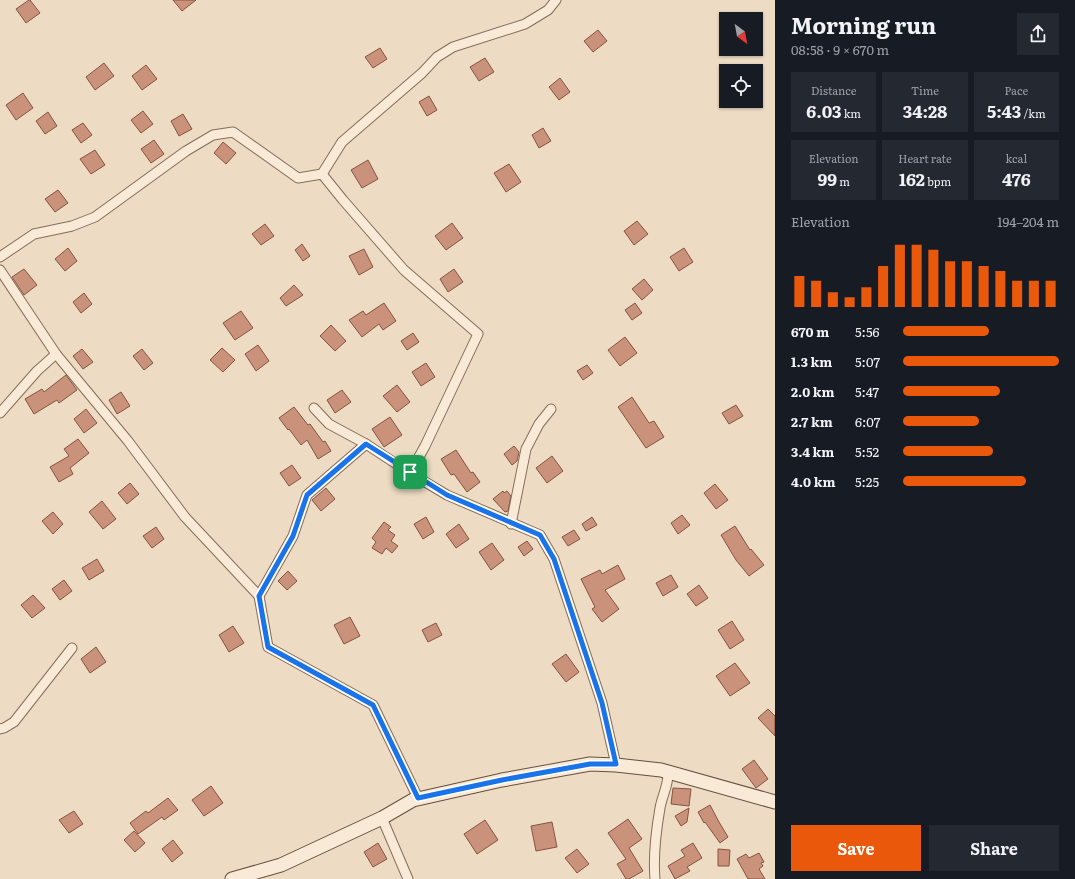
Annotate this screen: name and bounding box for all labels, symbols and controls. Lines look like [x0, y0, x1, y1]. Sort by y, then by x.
text: Morning run [791, 8, 936, 41]
north arrow [719, 12, 763, 56]
map controls [719, 12, 763, 108]
button: share [1017, 13, 1059, 55]
text: 08:58 · 9 × 670 m [791, 40, 889, 59]
button: locate [719, 64, 763, 108]
text: Distance [811, 82, 856, 98]
text: Time [911, 82, 939, 98]
text: Pace [1005, 82, 1028, 98]
text: 6.03 [806, 98, 842, 123]
text: 34:28 [903, 98, 947, 123]
text: 5:43 [987, 98, 1021, 123]
text: km [842, 105, 861, 121]
text: /km [1021, 105, 1046, 121]
text: Elevation [809, 150, 859, 166]
text: Heart rate [898, 150, 952, 166]
text: kcal [1005, 150, 1027, 166]
text: 99 [817, 166, 837, 191]
text: 162 [899, 166, 925, 191]
text: 476 [1002, 166, 1031, 191]
text: m [837, 173, 850, 189]
text: bpm [925, 173, 951, 189]
text: Elevation [791, 212, 850, 231]
text: 194–204 m [997, 212, 1059, 231]
text: 670 m [791, 322, 829, 341]
text: 5:56 [855, 322, 880, 341]
text: 1.3 km [791, 352, 832, 371]
text: 5:07 [855, 352, 880, 371]
text: 2.0 km [791, 382, 835, 401]
text: 5:47 [855, 382, 879, 401]
text: 2.7 km [791, 412, 833, 431]
text: 6:07 [855, 412, 880, 431]
text: 3.4 km [791, 442, 834, 461]
text: 5:52 [855, 442, 879, 461]
pin [393, 455, 427, 489]
icon: arrive [399, 461, 421, 483]
text: 4.0 km [791, 472, 835, 491]
text: 5:25 [855, 472, 879, 491]
button: Save [791, 825, 921, 871]
button: Share [929, 825, 1059, 871]

